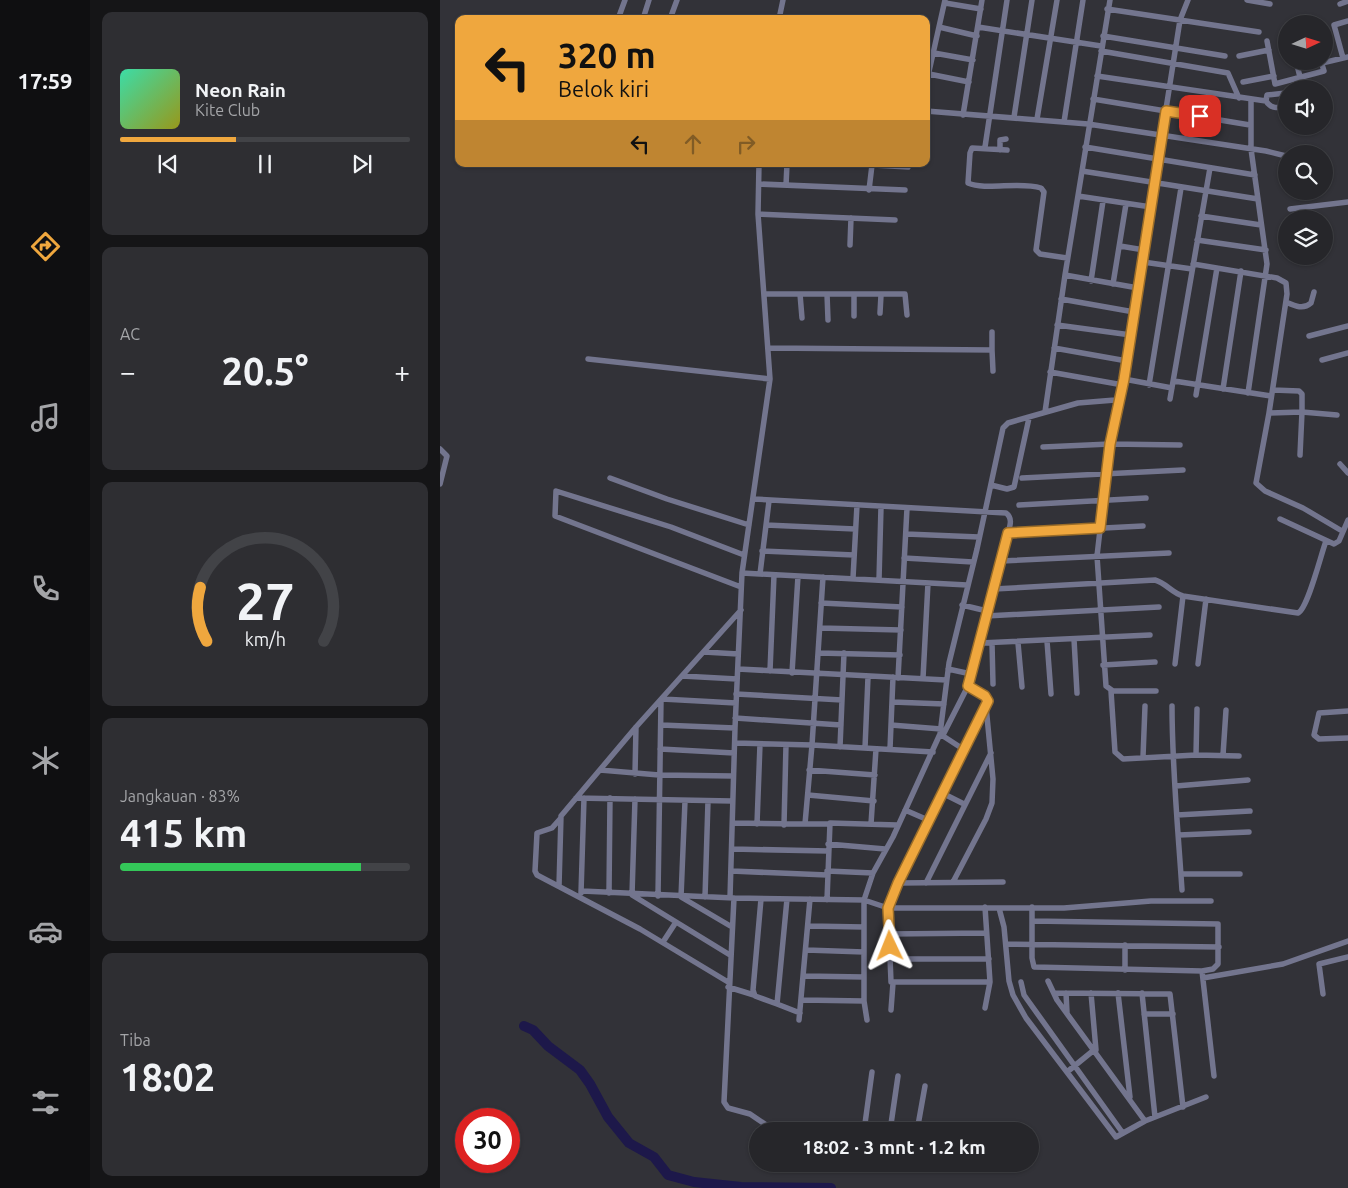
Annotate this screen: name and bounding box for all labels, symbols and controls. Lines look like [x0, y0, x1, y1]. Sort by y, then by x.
north arrow [1278, 15, 1332, 70]
map controls [1278, 15, 1333, 265]
icon: left [475, 35, 540, 100]
text: 320 m [558, 35, 656, 75]
text: 17:59 [17, 68, 73, 93]
text: Belok kiri [558, 76, 649, 101]
text: Neon Rain [195, 79, 286, 101]
button: sound [1278, 80, 1333, 135]
pin [1179, 95, 1221, 137]
text: Kite Club [195, 101, 260, 119]
icon: arrive [1186, 102, 1214, 130]
icon: left [626, 130, 654, 158]
icon: ahead [679, 130, 707, 158]
icon: right [732, 130, 760, 158]
button: search [1278, 145, 1333, 200]
icon: previous [154, 150, 182, 178]
icon: pause [251, 150, 279, 178]
icon: next [348, 150, 376, 178]
button: layers [1278, 210, 1333, 265]
icon: directions [28, 229, 63, 264]
text: AC [120, 325, 140, 343]
text: 20.5° [221, 350, 309, 392]
text: − [120, 356, 136, 387]
text: + [394, 356, 410, 387]
icon: music [28, 400, 63, 435]
icon: phone [28, 571, 63, 606]
text: 27 [236, 572, 294, 630]
text: km/h [244, 629, 286, 649]
icon: climate [28, 743, 63, 778]
text: Jangkauan · 83% [120, 787, 240, 805]
text: 415 km [120, 812, 247, 854]
icon: car [28, 914, 63, 949]
position arrow [863, 919, 915, 971]
text: Tiba [120, 1031, 151, 1049]
text: 18:02 [120, 1056, 215, 1098]
icon: filters [28, 1085, 63, 1120]
speed limit sign: 30 [455, 1108, 520, 1173]
text: 18:02 · 3 mnt · 1.2 km [802, 1136, 986, 1158]

